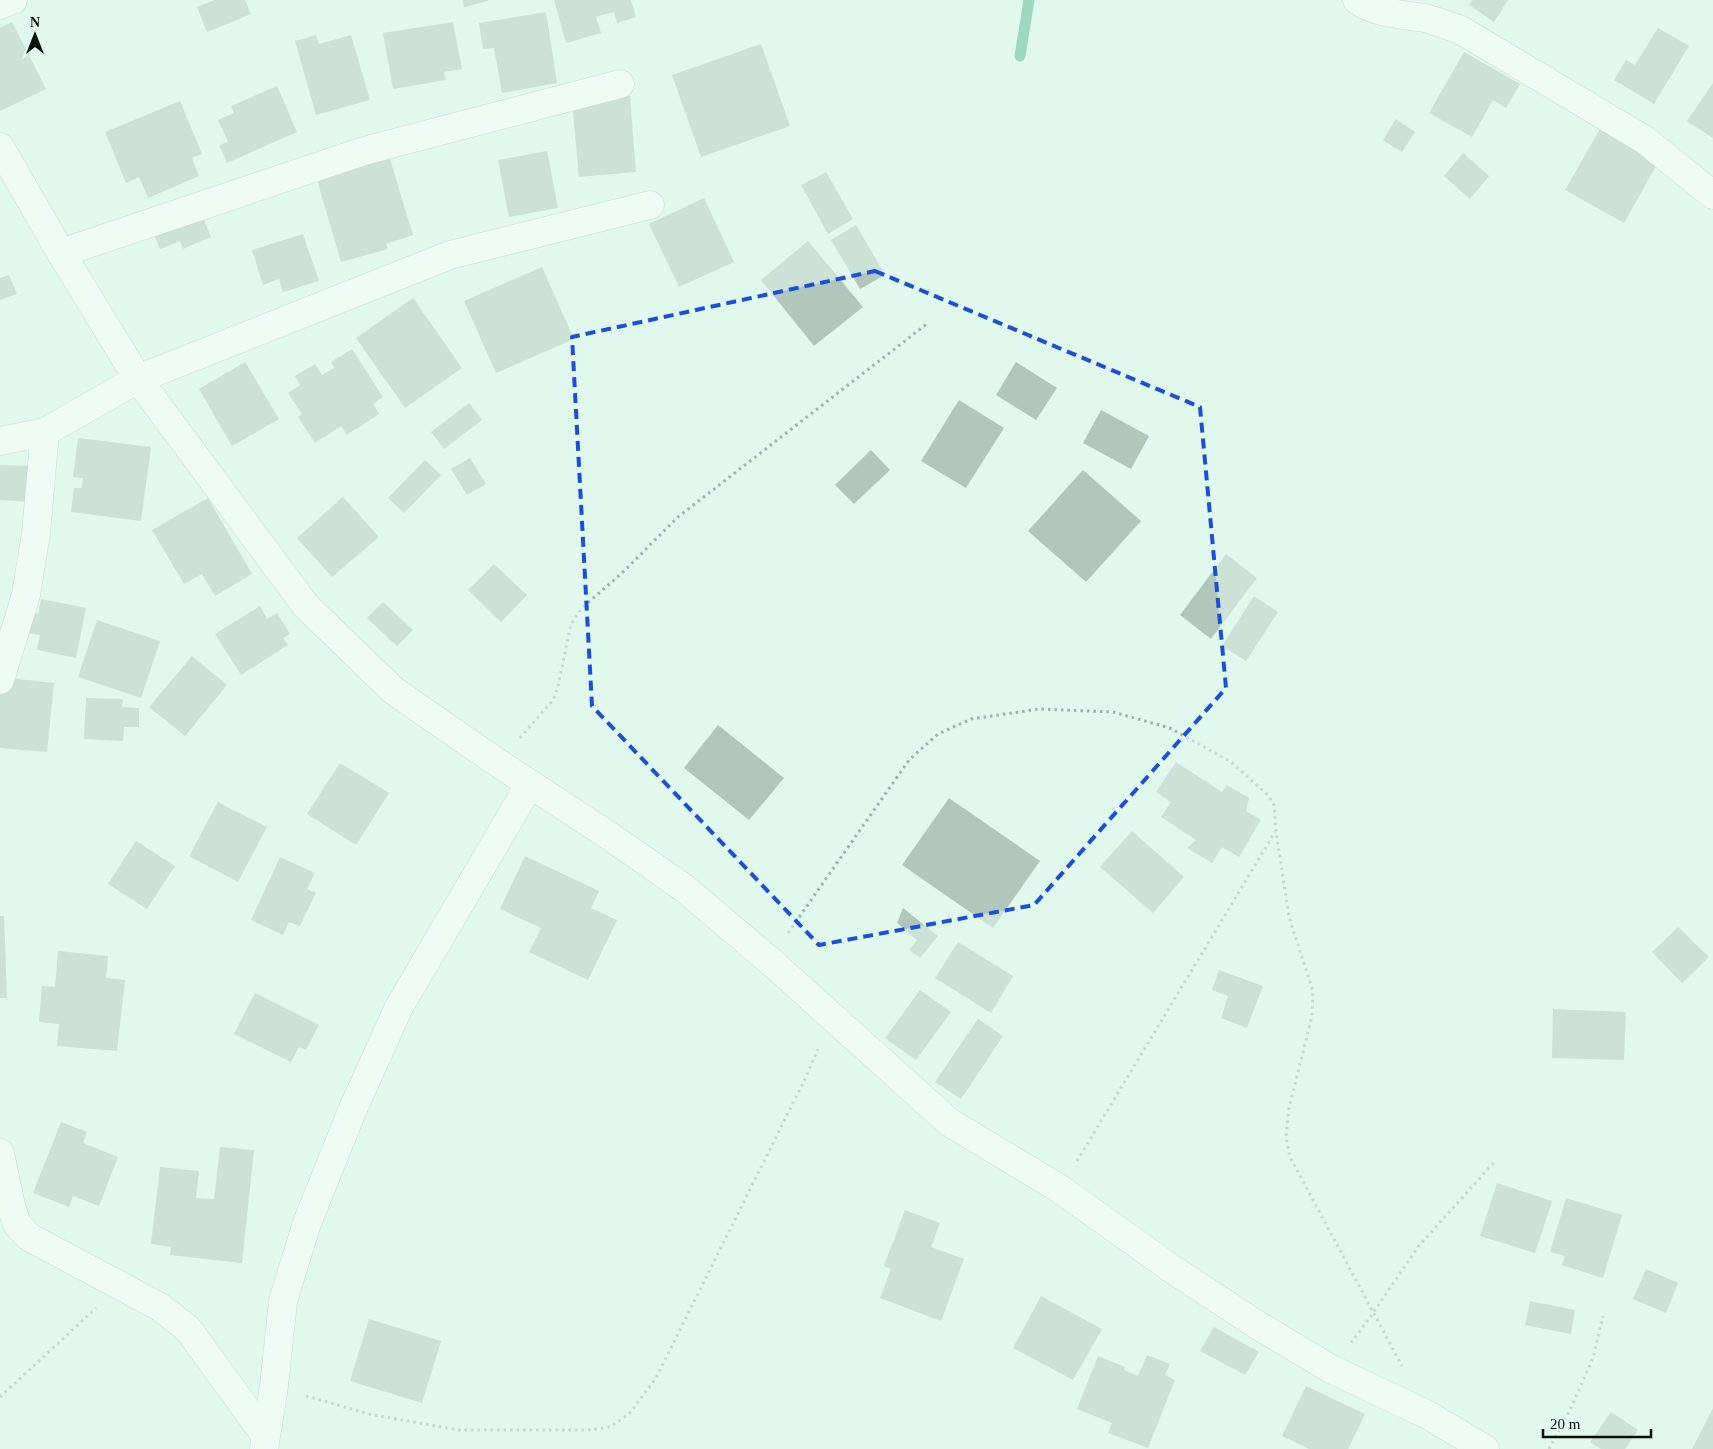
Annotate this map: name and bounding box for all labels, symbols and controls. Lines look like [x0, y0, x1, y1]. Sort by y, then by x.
north arrow [10, 10, 60, 60]
text: N [30, 15, 40, 30]
scale bar [1543, 1406, 1650, 1438]
text: 20 m [1550, 1416, 1581, 1432]

